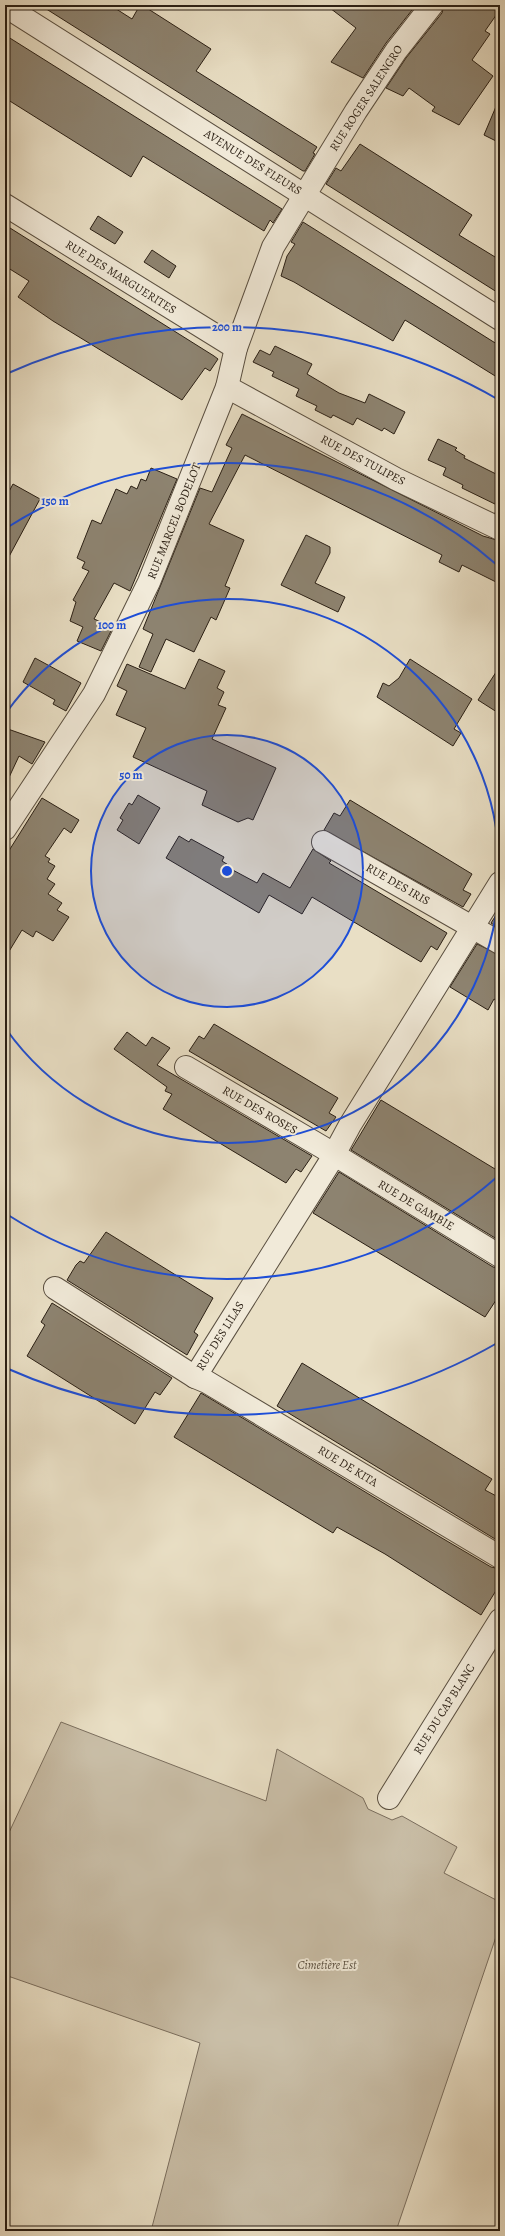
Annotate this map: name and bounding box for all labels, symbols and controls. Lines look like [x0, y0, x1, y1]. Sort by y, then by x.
street label: RUE ROGER SALENGRO [326, 42, 406, 154]
street label: AVENUE DES FLEURS [200, 125, 305, 199]
street label: RUE DES MARGUERITES [62, 236, 180, 318]
text: 200 m [212, 319, 242, 335]
street label: RUE DES TULIPES [318, 431, 408, 489]
street label: RUE MARCEL BODELOT [143, 460, 205, 581]
text: 150 m [41, 493, 69, 509]
text: 100 m [98, 617, 126, 633]
text: 50 m [119, 767, 143, 783]
street label: RUE DES IRIS [363, 859, 433, 909]
centre of rings [220, 864, 234, 878]
street label: RUE DES ROSES [219, 1082, 301, 1138]
street label: RUE DE GAMBIE [375, 1176, 457, 1234]
street label: RUE DES LILAS [192, 1298, 248, 1374]
street label: RUE DE KITA [315, 1442, 382, 1491]
street label: RUE DU CAP BLANC [410, 1661, 478, 1757]
park label: Cimetière Est [298, 1957, 357, 1973]

